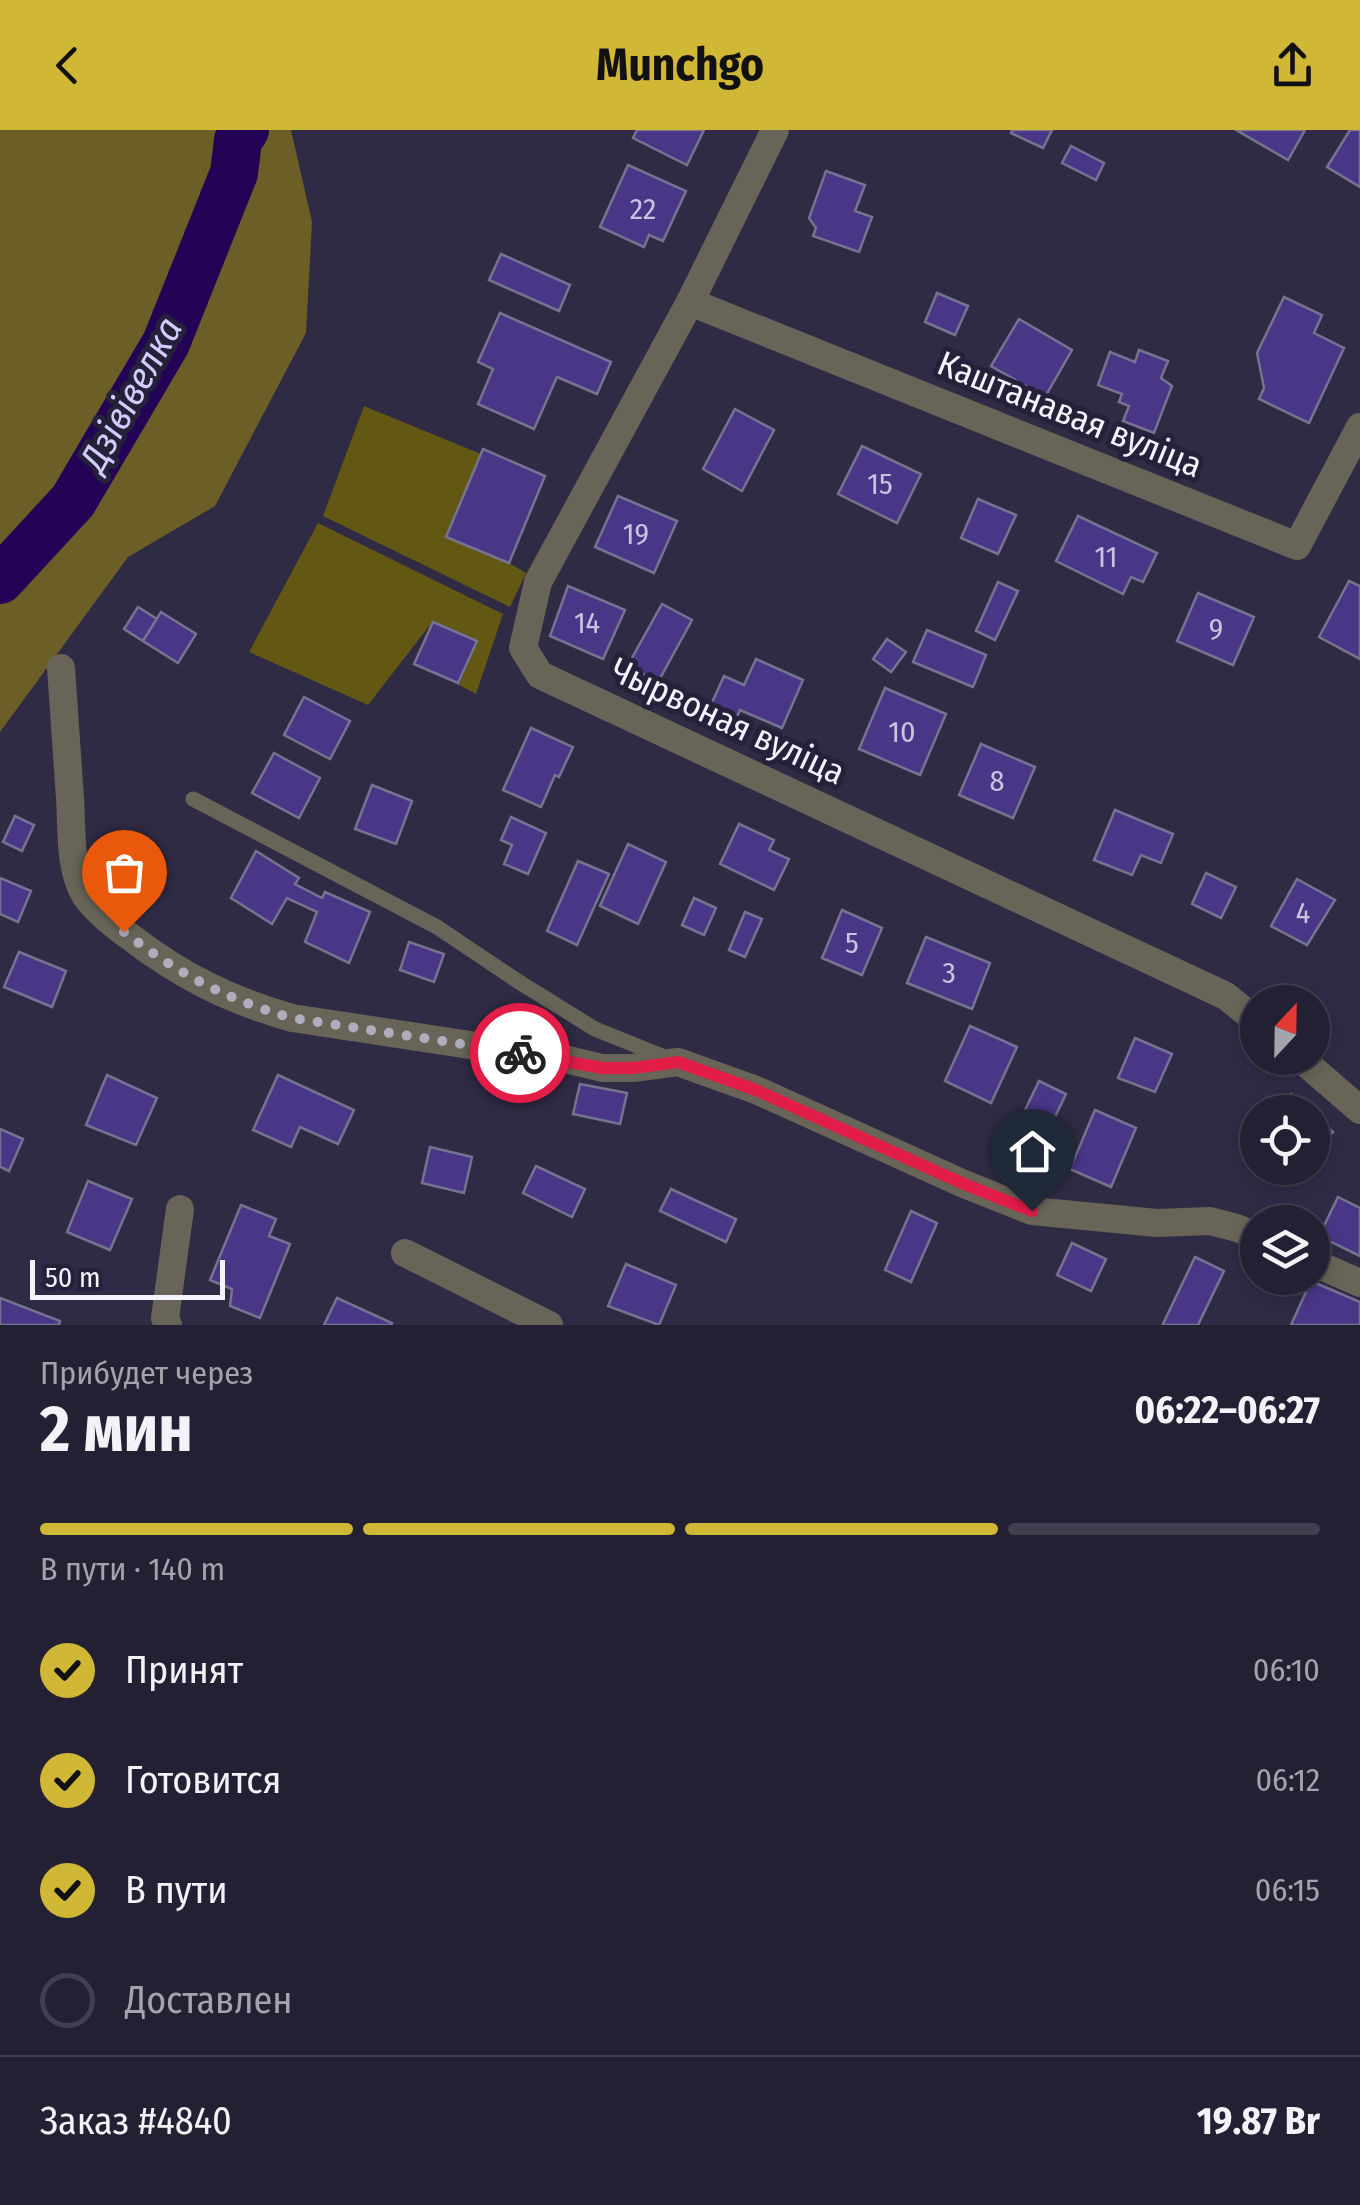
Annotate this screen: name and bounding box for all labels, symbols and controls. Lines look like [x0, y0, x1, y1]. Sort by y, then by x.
icon: back [40, 38, 95, 93]
text: Munchgo [596, 38, 764, 92]
icon: share [1265, 38, 1320, 93]
house number: 22 [630, 191, 656, 227]
water label: Дзівівелка [69, 309, 192, 482]
street label: Каштанавая вуліца [932, 342, 1208, 486]
house number: 15 [867, 466, 893, 502]
house number: 19 [623, 516, 649, 552]
house number: 11 [1095, 539, 1117, 575]
house number: 14 [574, 605, 600, 641]
house number: 9 [1209, 611, 1223, 647]
street label: Чырвоная вуліца [604, 648, 852, 794]
house number: 10 [888, 714, 916, 750]
house number: 8 [990, 763, 1005, 799]
pin [82, 830, 167, 933]
icon: bag [97, 845, 152, 900]
house number: 4 [1296, 895, 1310, 931]
house number: 5 [845, 925, 859, 961]
house number: 3 [942, 955, 956, 991]
north arrow [1240, 985, 1330, 1075]
map controls [1240, 985, 1330, 1295]
courier [470, 1003, 570, 1103]
icon: bike [493, 1026, 548, 1081]
button: locate [1240, 1095, 1330, 1185]
pin [990, 1109, 1075, 1212]
icon: home [1005, 1124, 1060, 1179]
button: layers [1240, 1205, 1330, 1295]
scale bar [30, 1255, 225, 1300]
text: 50 m [45, 1261, 101, 1294]
text: Прибудет через [40, 1354, 253, 1392]
text: 06:22–06:27 [1135, 1387, 1320, 1433]
text: 2 мин [40, 1390, 193, 1468]
text: В пути · 140 m [40, 1550, 225, 1588]
icon: check [40, 1643, 95, 1698]
text: Принят [125, 1647, 243, 1693]
text: 06:10 [1253, 1651, 1320, 1689]
icon: check [40, 1753, 95, 1808]
text: Готовится [125, 1757, 281, 1803]
text: 06:12 [1255, 1761, 1320, 1799]
icon: check [40, 1863, 95, 1918]
text: В пути [125, 1867, 228, 1913]
text: 06:15 [1255, 1871, 1320, 1909]
text: Доставлен [125, 1977, 292, 2023]
text: Заказ #4840 [40, 2098, 232, 2144]
text: 19.87 Br [1197, 2098, 1320, 2144]

